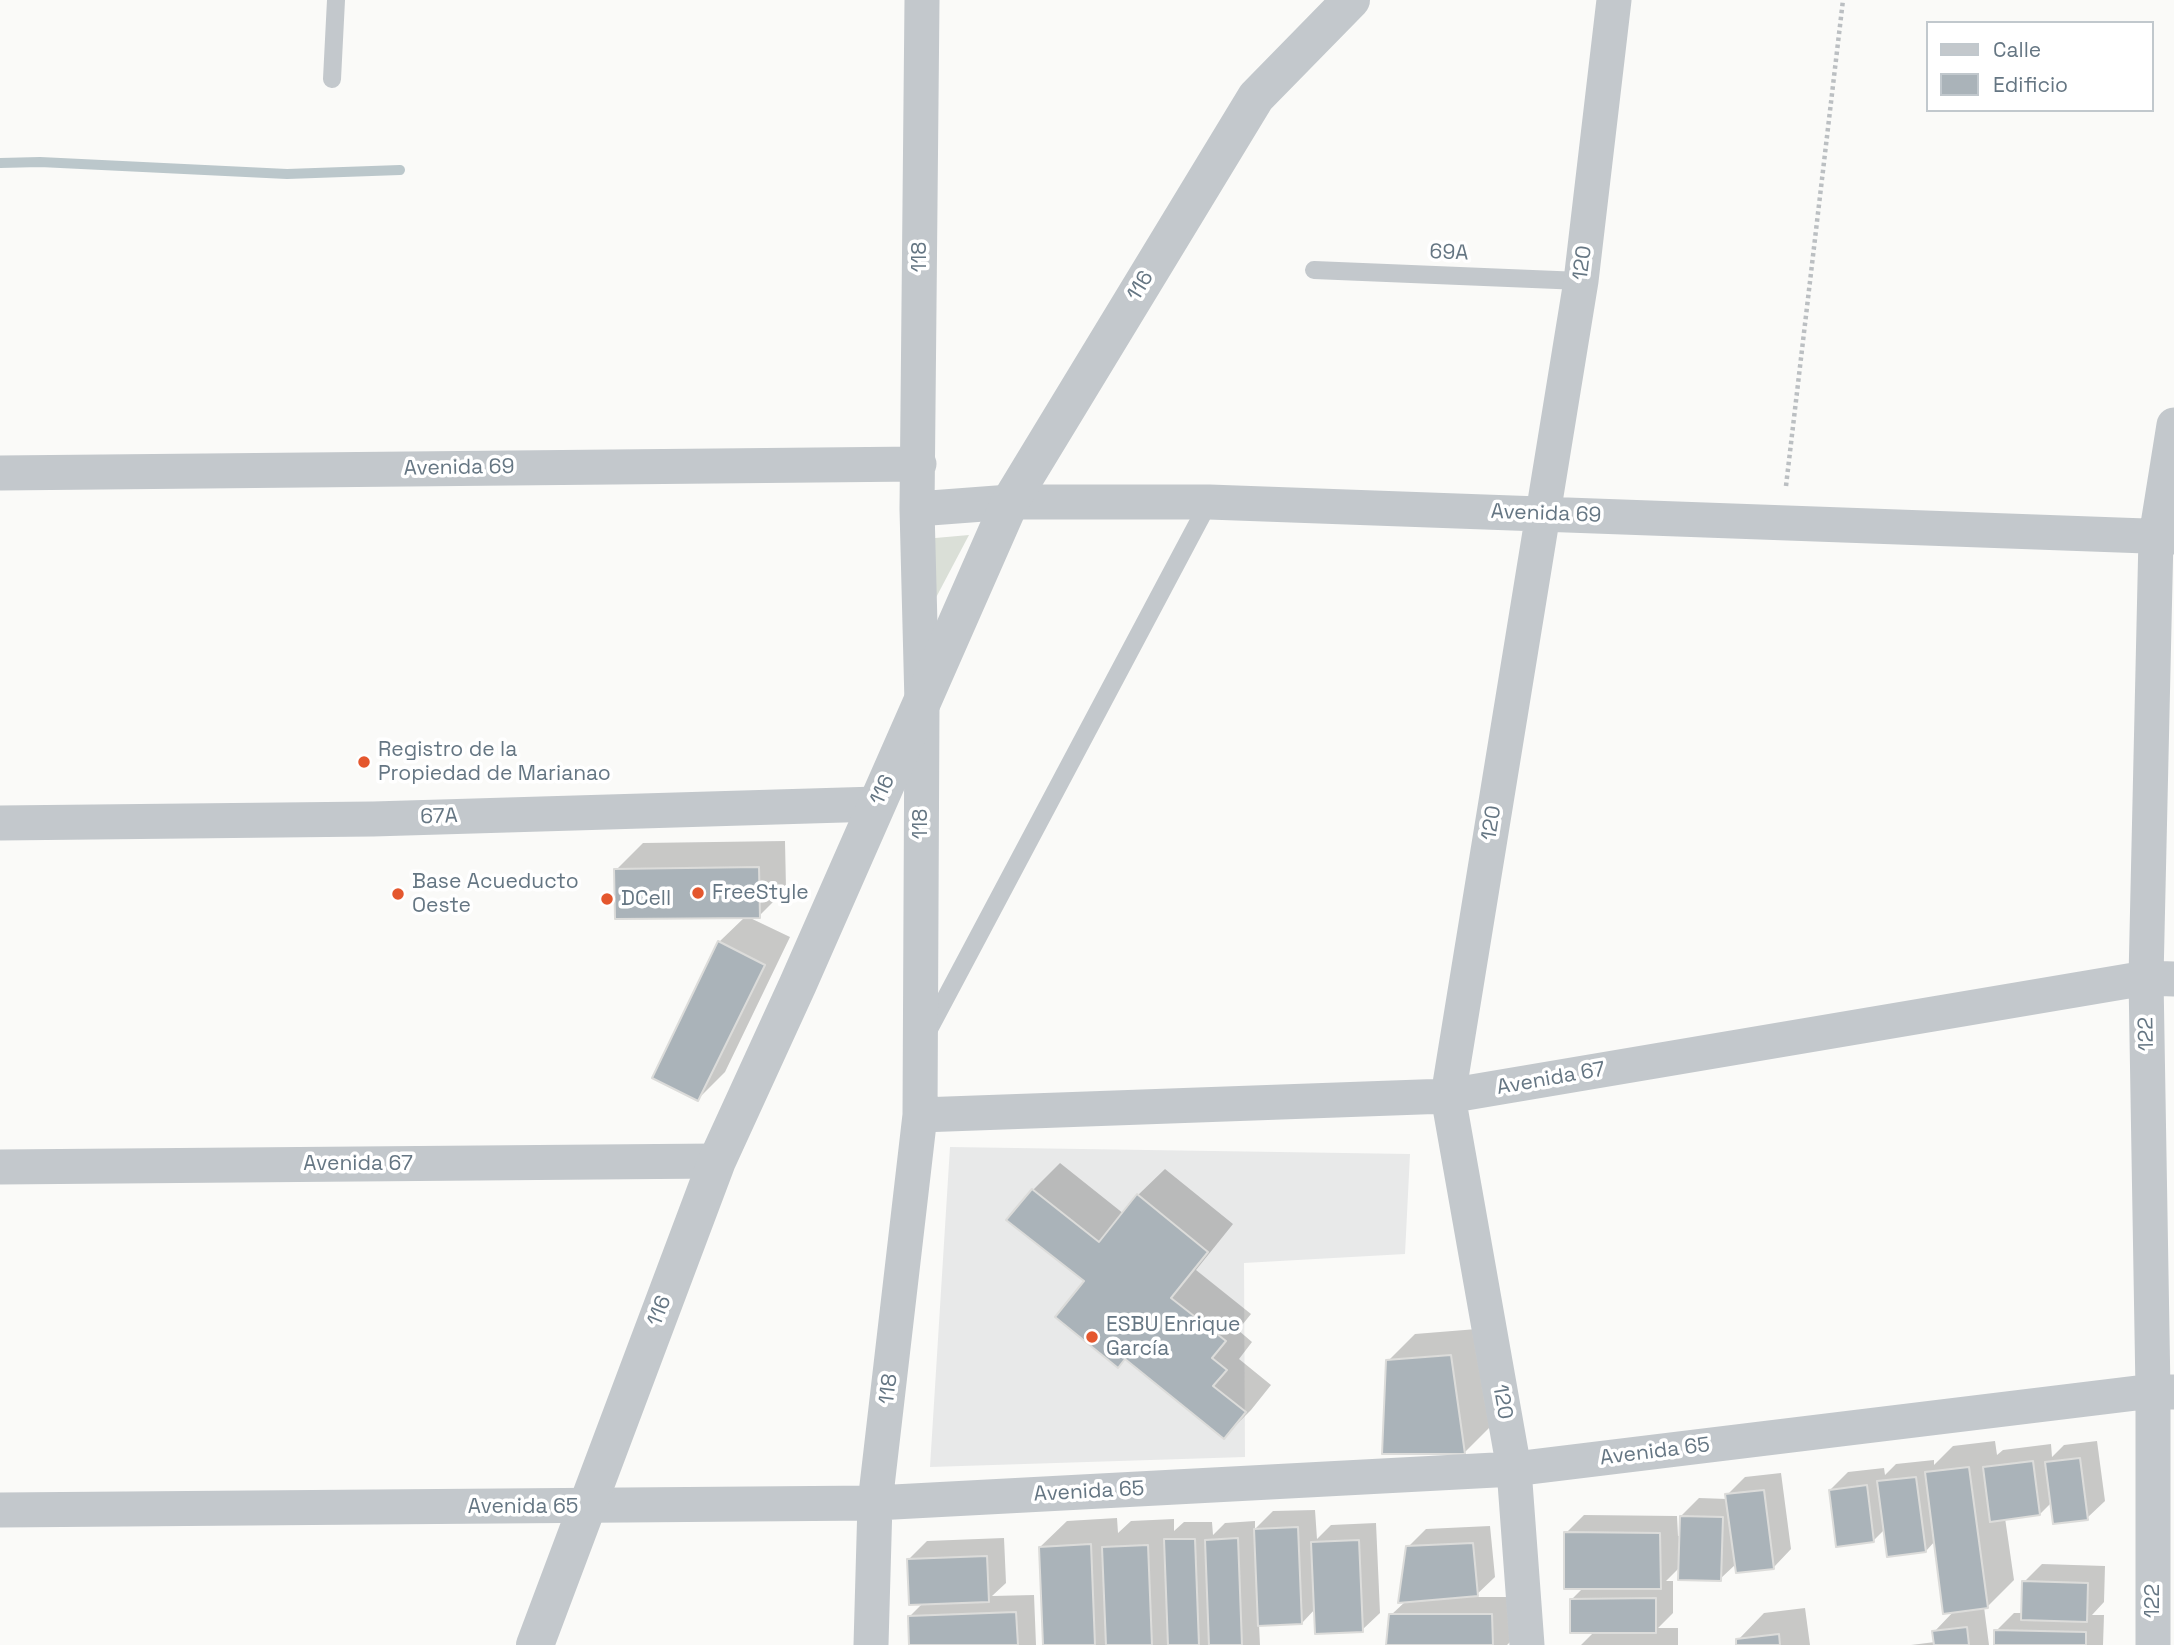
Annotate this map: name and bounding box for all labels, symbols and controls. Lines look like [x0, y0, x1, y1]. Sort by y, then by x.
legend [1926, 21, 2153, 112]
text: Calle [1993, 36, 2041, 63]
text: Edificio [1993, 71, 2068, 98]
street label: 69A [1429, 240, 1469, 266]
street label: 118 [907, 242, 933, 272]
street label: 120 [1568, 244, 1598, 282]
street label: 116 [1122, 266, 1160, 306]
street label: Avenida 69 [403, 454, 515, 482]
street label: Avenida 69 [1490, 499, 1602, 529]
place label: Registro de la Propiedad de Marianao [378, 737, 611, 787]
marker: Registro de la Propiedad de Marianao [356, 754, 372, 770]
street label: 116 [865, 771, 901, 809]
street label: 67A [420, 804, 458, 830]
street label: 120 [1477, 804, 1507, 842]
street label: 118 [908, 809, 934, 839]
place label: Base Acueducto Oeste [412, 869, 579, 919]
place label: FreeStyle [712, 880, 809, 906]
marker: FreeStyle [690, 885, 706, 901]
marker: Base Acueducto Oeste [390, 886, 406, 902]
place label: DCell [621, 886, 671, 912]
marker: DCell [599, 891, 615, 907]
street label: 122 [2134, 1017, 2160, 1051]
street label: Avenida 67 [1495, 1057, 1607, 1101]
street label: Avenida 67 [303, 1151, 413, 1177]
street label: 116 [643, 1292, 677, 1330]
place label: ESBU Enrique García [1106, 1312, 1240, 1362]
marker: ESBU Enrique García [1084, 1329, 1100, 1345]
street label: 118 [875, 1372, 903, 1406]
street label: 120 [1487, 1383, 1517, 1421]
street label: Avenida 65 [1599, 1433, 1711, 1471]
street label: Avenida 65 [1033, 1477, 1145, 1507]
street label: Avenida 65 [468, 1494, 578, 1520]
street label: 122 [2140, 1584, 2166, 1618]

